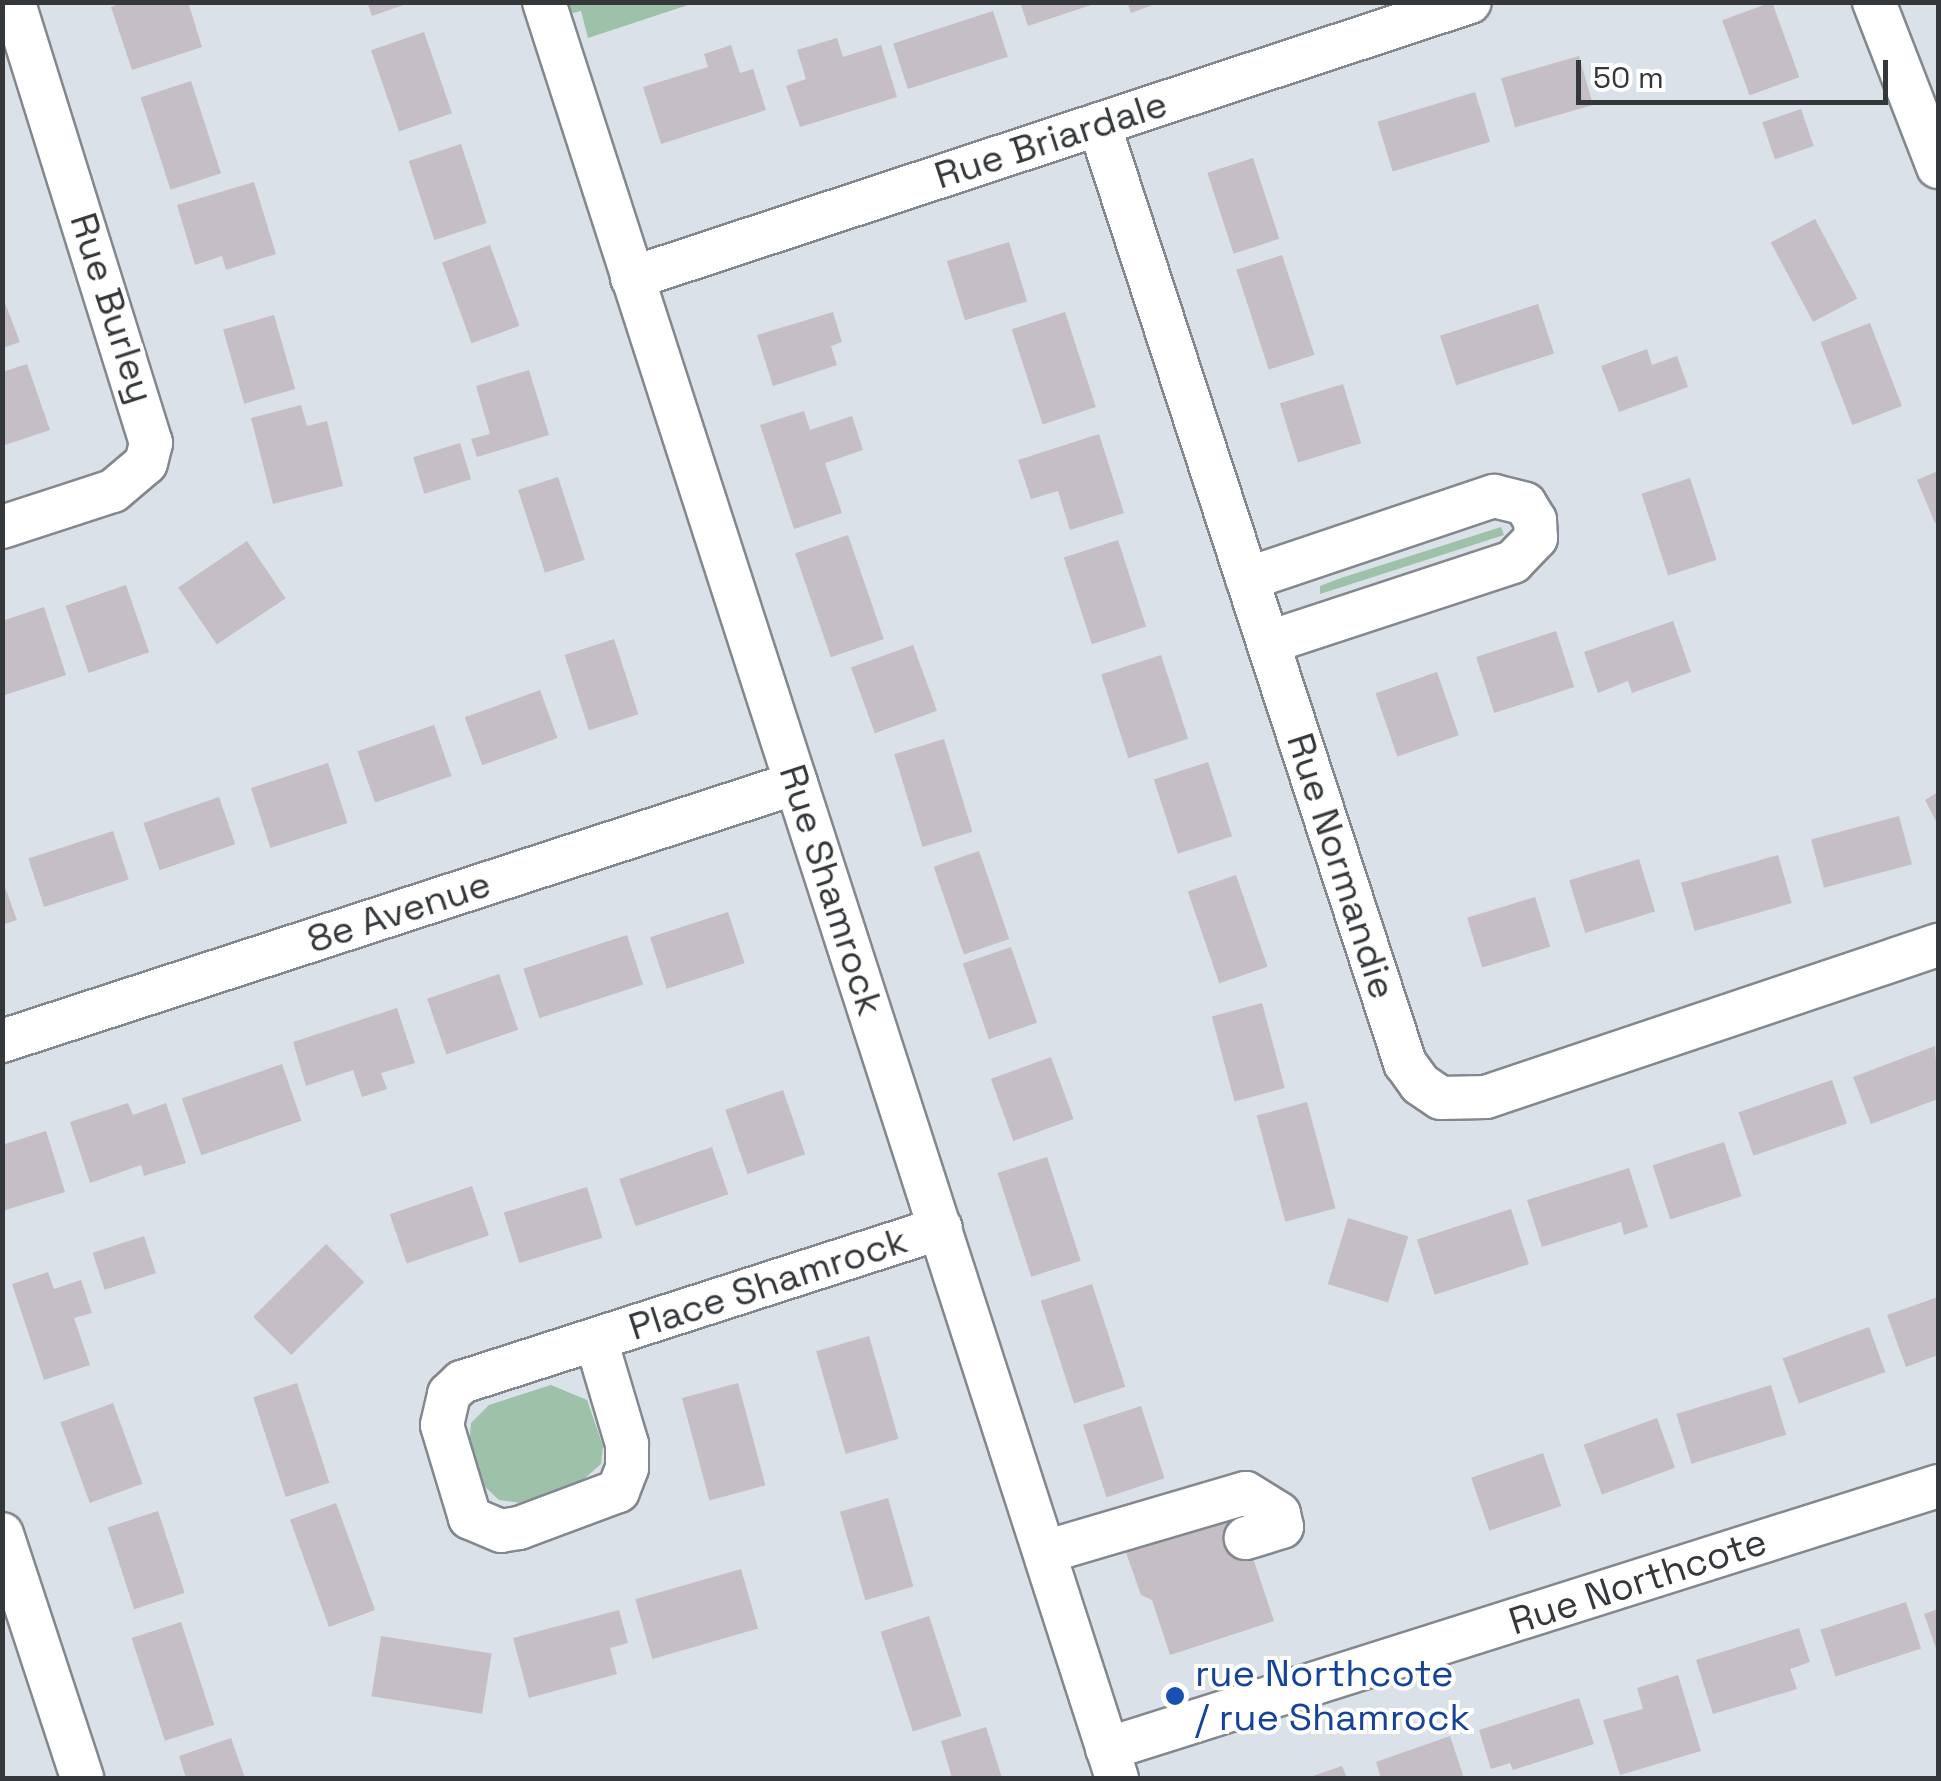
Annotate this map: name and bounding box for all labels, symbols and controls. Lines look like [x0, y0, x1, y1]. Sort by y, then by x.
scale bar [1581, 40, 1894, 102]
text: 50 m [1593, 58, 1664, 97]
street label: Rue Briardale [929, 81, 1173, 199]
street label: Rue Burley [60, 207, 164, 409]
street label: Rue Normandie [1277, 727, 1405, 1005]
street label: Rue Shamrock [769, 759, 893, 1021]
street label: 8e Avenue [302, 861, 496, 963]
street label: Place Shamrock [623, 1218, 913, 1350]
street label: Rue Northcote [1503, 1519, 1773, 1645]
place label: rue Northcote / rue Shamrock [1195, 1651, 1470, 1740]
marker: rue Northcote / rue Shamrock [1164, 1685, 1186, 1707]

